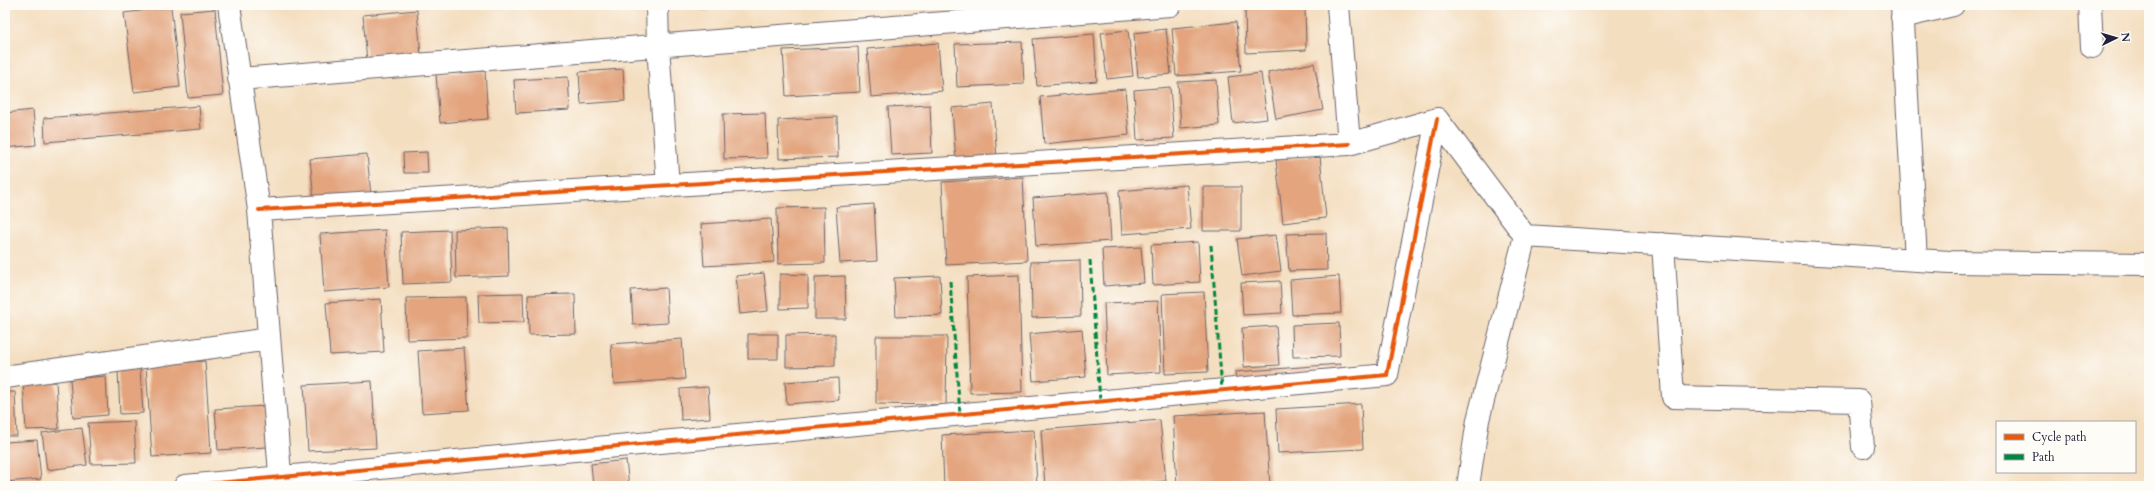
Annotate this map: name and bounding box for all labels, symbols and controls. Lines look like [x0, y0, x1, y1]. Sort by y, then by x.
north arrow [2096, 18, 2136, 58]
text: N [2118, 32, 2133, 43]
legend [1996, 421, 2136, 473]
text: Cycle path [2032, 429, 2087, 445]
text: Path [2032, 449, 2055, 465]

